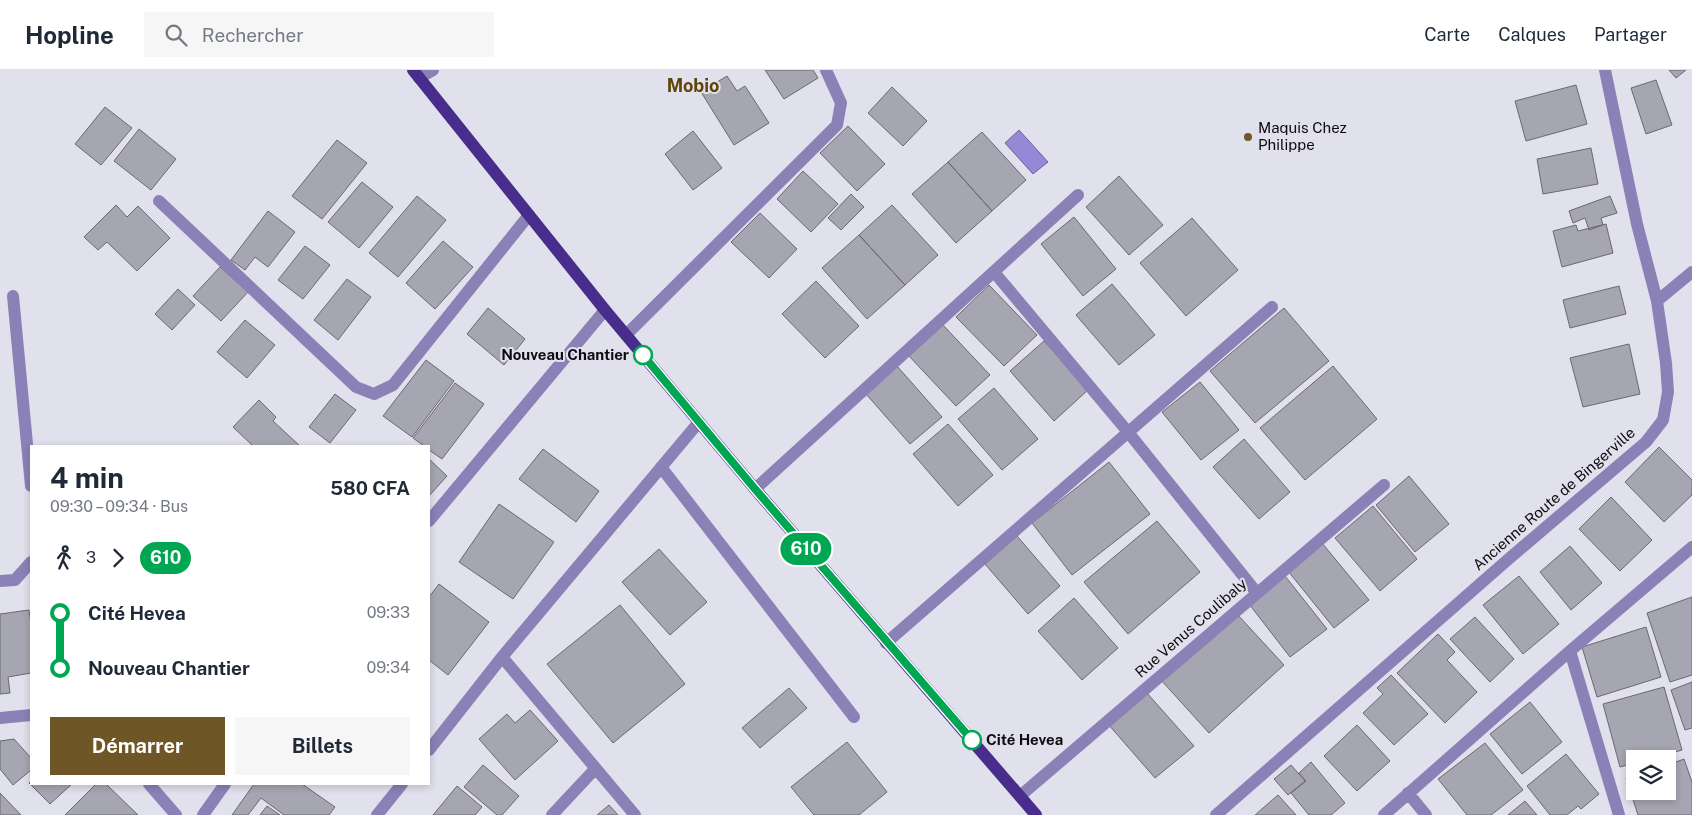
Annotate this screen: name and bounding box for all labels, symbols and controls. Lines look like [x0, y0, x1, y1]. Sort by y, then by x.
search box [144, 12, 494, 57]
text: Hopline [25, 21, 114, 49]
icon: search [162, 21, 190, 49]
text: Rechercher [202, 24, 304, 46]
text: Carte [1424, 24, 1470, 45]
text: Calques [1498, 24, 1566, 45]
text: Partager [1594, 24, 1667, 45]
district label: Mobio [667, 75, 719, 96]
place label: Maquis Chez Philippe [1258, 119, 1347, 153]
marker: Maquis Chez Philippe [1242, 131, 1254, 143]
marker: Nouveau Chantier [633, 345, 653, 365]
place label: Nouveau Chantier [501, 346, 629, 363]
street label: Ancienne Route de Bingerville [1469, 424, 1638, 574]
text: 4 min [50, 461, 124, 494]
text: 580 CFA [330, 477, 410, 499]
text: 09:30 – 09:34 · Bus [50, 497, 188, 516]
line badge: 610 [777, 533, 835, 565]
text: 610 [790, 538, 822, 559]
icon: walk [50, 544, 78, 572]
icon: forward [104, 544, 132, 572]
text: 610 [150, 547, 181, 568]
text: 3 [86, 548, 96, 567]
street label: Rue Venus Coulibaly [1131, 575, 1250, 681]
text: Cité Hevea [88, 602, 186, 624]
text: 09:33 [367, 603, 410, 622]
text: Nouveau Chantier [88, 657, 250, 679]
text: 09:34 [367, 658, 410, 677]
button: Démarrer [50, 717, 225, 775]
button: Billets [235, 717, 410, 775]
marker: Cité Hevea [962, 730, 982, 750]
place label: Cité Hevea [986, 731, 1063, 748]
map controls [1626, 750, 1676, 800]
button: layers [1626, 750, 1676, 800]

